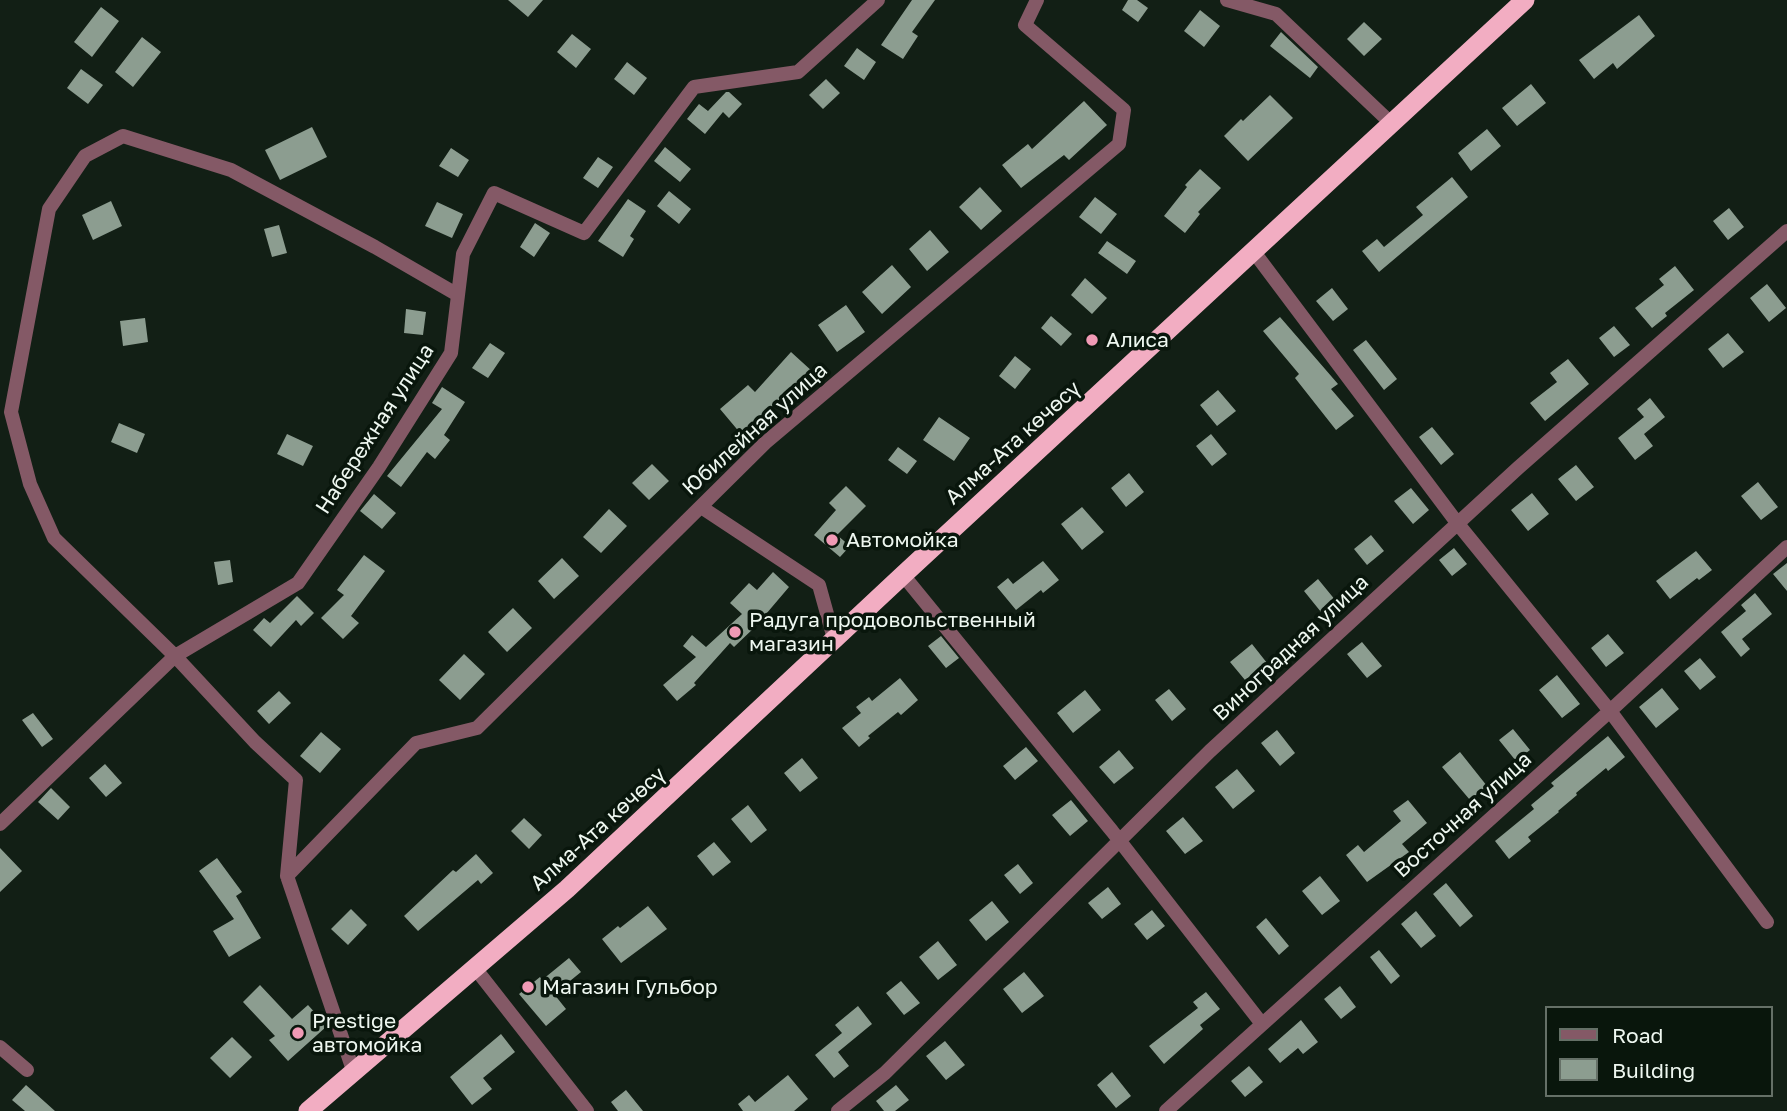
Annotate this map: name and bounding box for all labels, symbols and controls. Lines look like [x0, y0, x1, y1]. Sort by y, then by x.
place label: Алиса [1106, 327, 1169, 353]
marker: Алиса [1084, 332, 1100, 348]
street label: Набережная улица [311, 339, 439, 519]
street label: Юбилейная улица [677, 357, 833, 501]
street label: Алма-Ата көчөсү [940, 376, 1086, 510]
place label: Автомойка [846, 527, 959, 553]
marker: Автомойка [824, 532, 840, 548]
street label: Виноградная улица [1208, 570, 1374, 726]
place label: Радуга продовольственный магазин [749, 607, 1036, 657]
marker: Радуга продовольственный магазин [727, 624, 743, 640]
street label: Восточная улица [1389, 747, 1537, 883]
street label: Алма-Ата көчөсү [525, 762, 671, 896]
place label: Магазин Гульбор [542, 974, 718, 1000]
marker: Магазин Гульбор [520, 979, 536, 995]
legend [1546, 1006, 1773, 1097]
place label: Prestige автомойка [312, 1008, 422, 1058]
text: Road [1612, 1022, 1663, 1048]
marker: Prestige автомойка [290, 1025, 306, 1041]
text: Building [1612, 1057, 1695, 1083]

